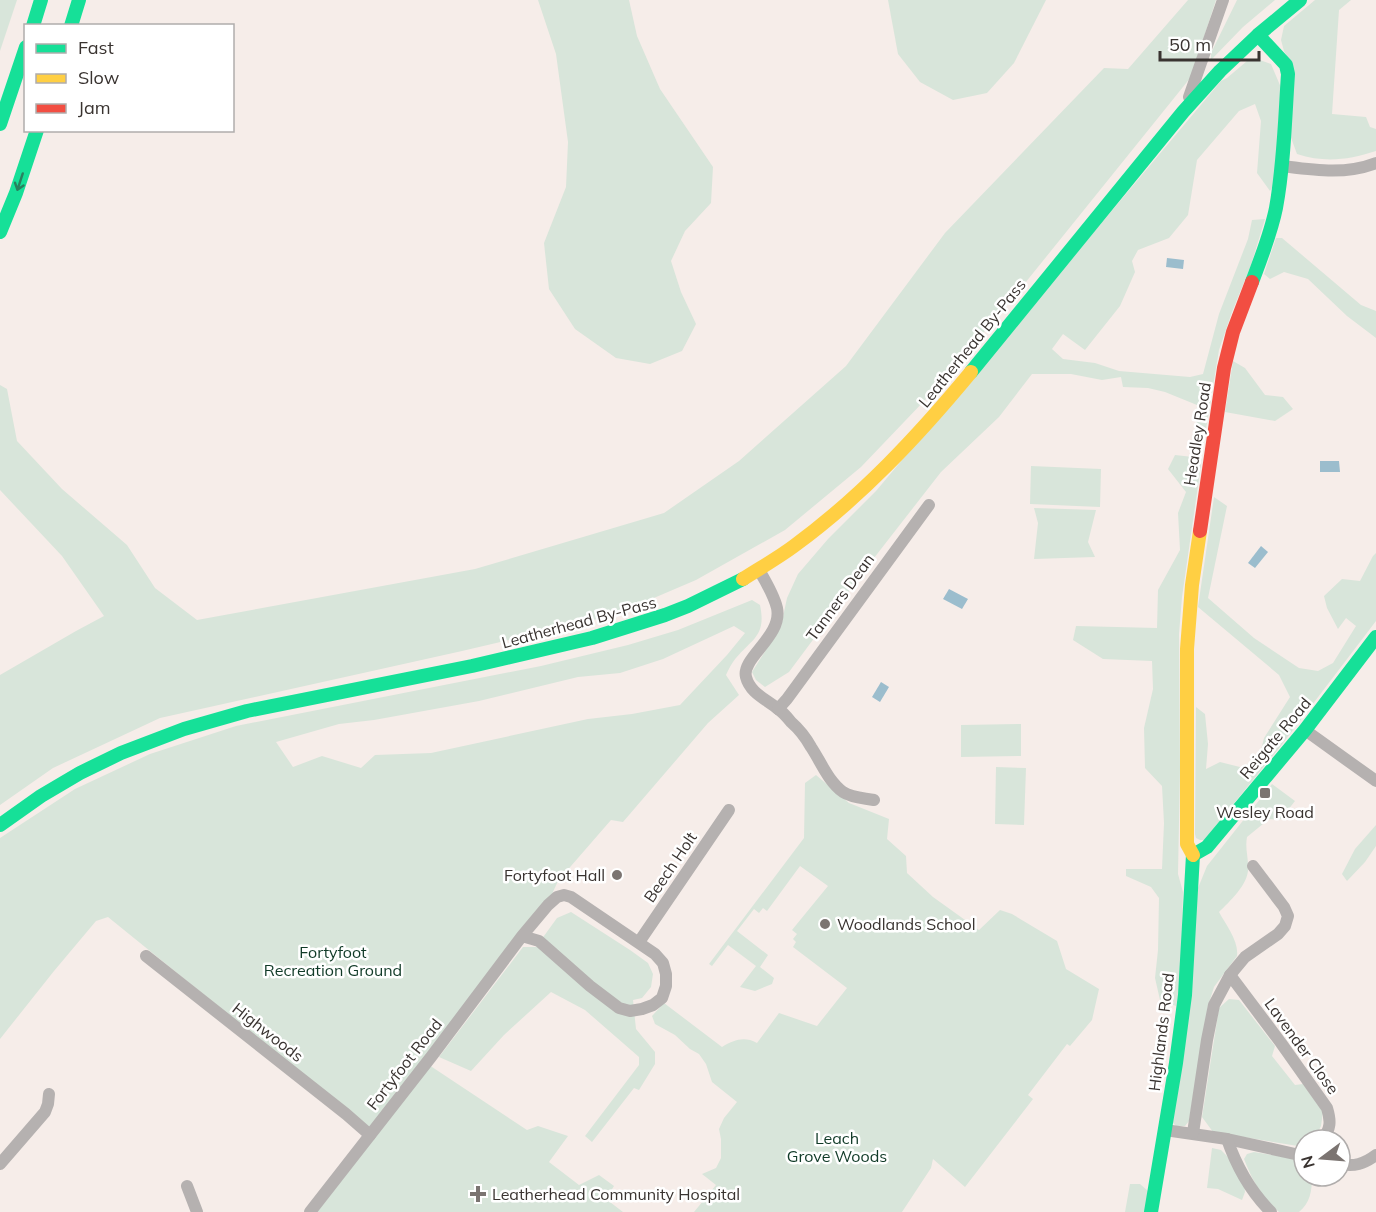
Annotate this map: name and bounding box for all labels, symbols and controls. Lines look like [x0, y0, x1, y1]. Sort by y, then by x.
legend [24, 24, 234, 132]
scale bar [1160, 24, 1259, 62]
text: 50 m [1169, 33, 1211, 56]
text: Fast [78, 36, 114, 59]
text: Slow [78, 66, 120, 89]
text: Jam [78, 96, 111, 119]
one-way arrow [14, 172, 25, 191]
street label: Leatherhead By-Pass [914, 275, 1030, 411]
street label: Headley Road [1179, 381, 1215, 487]
street label: Tanners Dean [802, 549, 878, 645]
street label: Leatherhead By-Pass [499, 592, 659, 652]
street label: Reigate Road [1235, 693, 1315, 783]
marker: Wesley Road [1258, 786, 1272, 800]
place label: Wesley Road [1216, 802, 1314, 822]
street label: Beech Holt [639, 828, 701, 906]
place label: Fortyfoot Hall [504, 865, 605, 885]
marker: Fortyfoot Hall [610, 868, 624, 882]
place label: Woodlands School [837, 914, 976, 934]
marker: Woodlands School [818, 917, 832, 931]
park label: Fortyfoot Recreation Ground [264, 942, 402, 980]
street label: Highlands Road [1144, 972, 1178, 1092]
street label: Lavender Close [1261, 994, 1343, 1098]
street label: Highwoods [229, 998, 308, 1066]
street label: Fortyfoot Road [362, 1014, 446, 1114]
park label: Leach Grove Woods [787, 1128, 887, 1166]
north arrow [1292, 1128, 1352, 1188]
text: N [1296, 1154, 1319, 1171]
place label: Leatherhead Community Hospital [492, 1184, 740, 1204]
marker: Leatherhead Community Hospital [469, 1185, 487, 1203]

